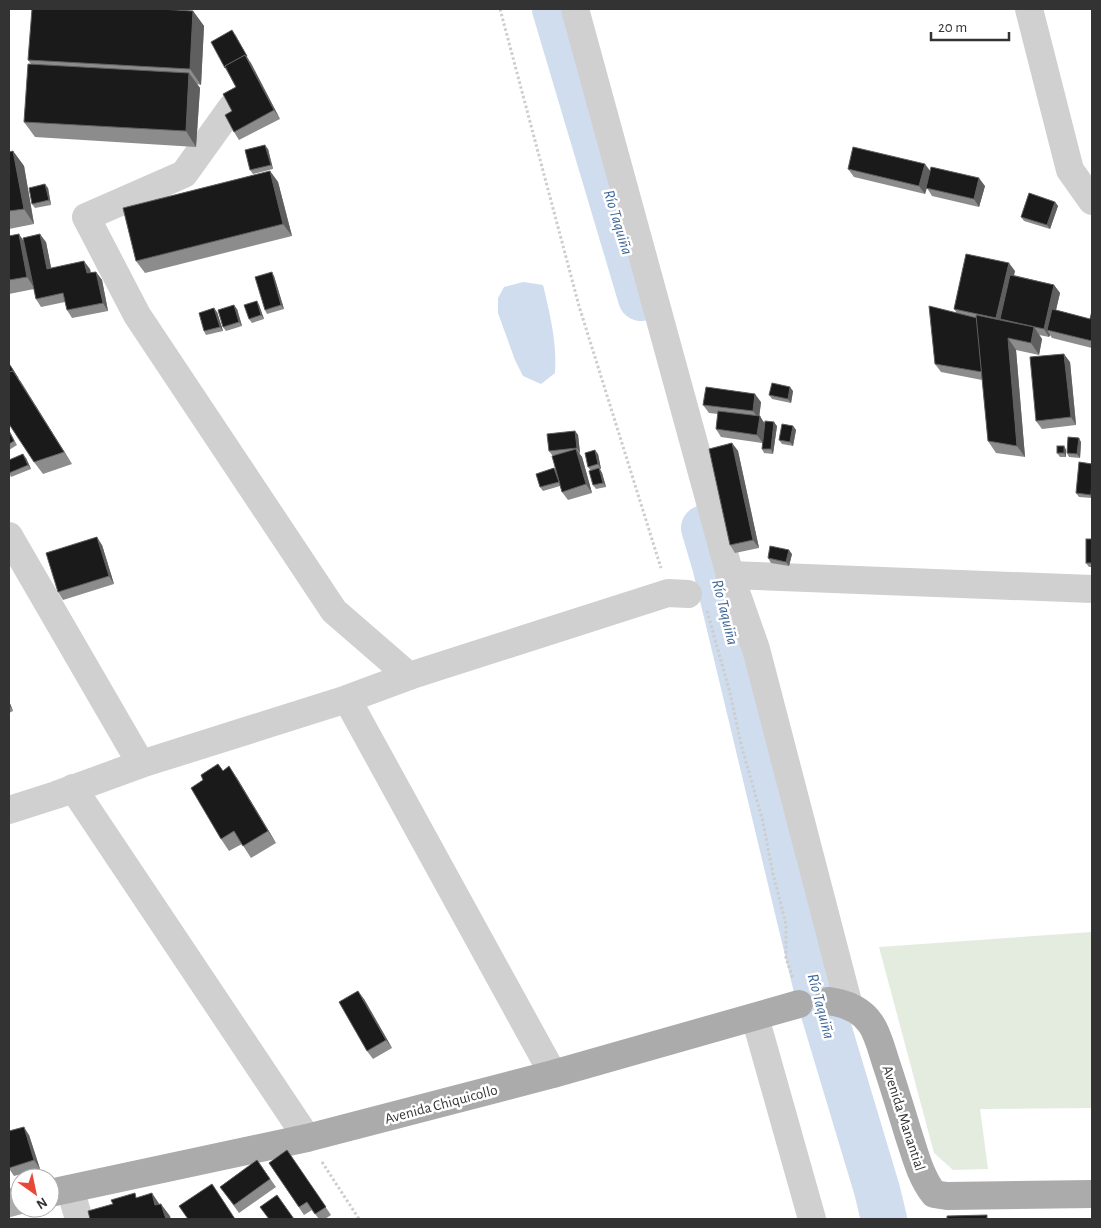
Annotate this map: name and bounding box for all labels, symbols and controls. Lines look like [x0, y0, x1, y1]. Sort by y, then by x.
scale bar [931, 10, 1008, 42]
text: 20 m [938, 20, 967, 35]
water label: Río Taquiña [600, 188, 635, 257]
water label: Río Taquiña [708, 578, 741, 647]
water label: Río Taquiña [804, 972, 837, 1041]
street label: Avenida Manantial [879, 1064, 928, 1173]
street label: Avenida Chiquicollo [383, 1082, 499, 1127]
north arrow [10, 1168, 60, 1218]
text: N [34, 1195, 49, 1212]

